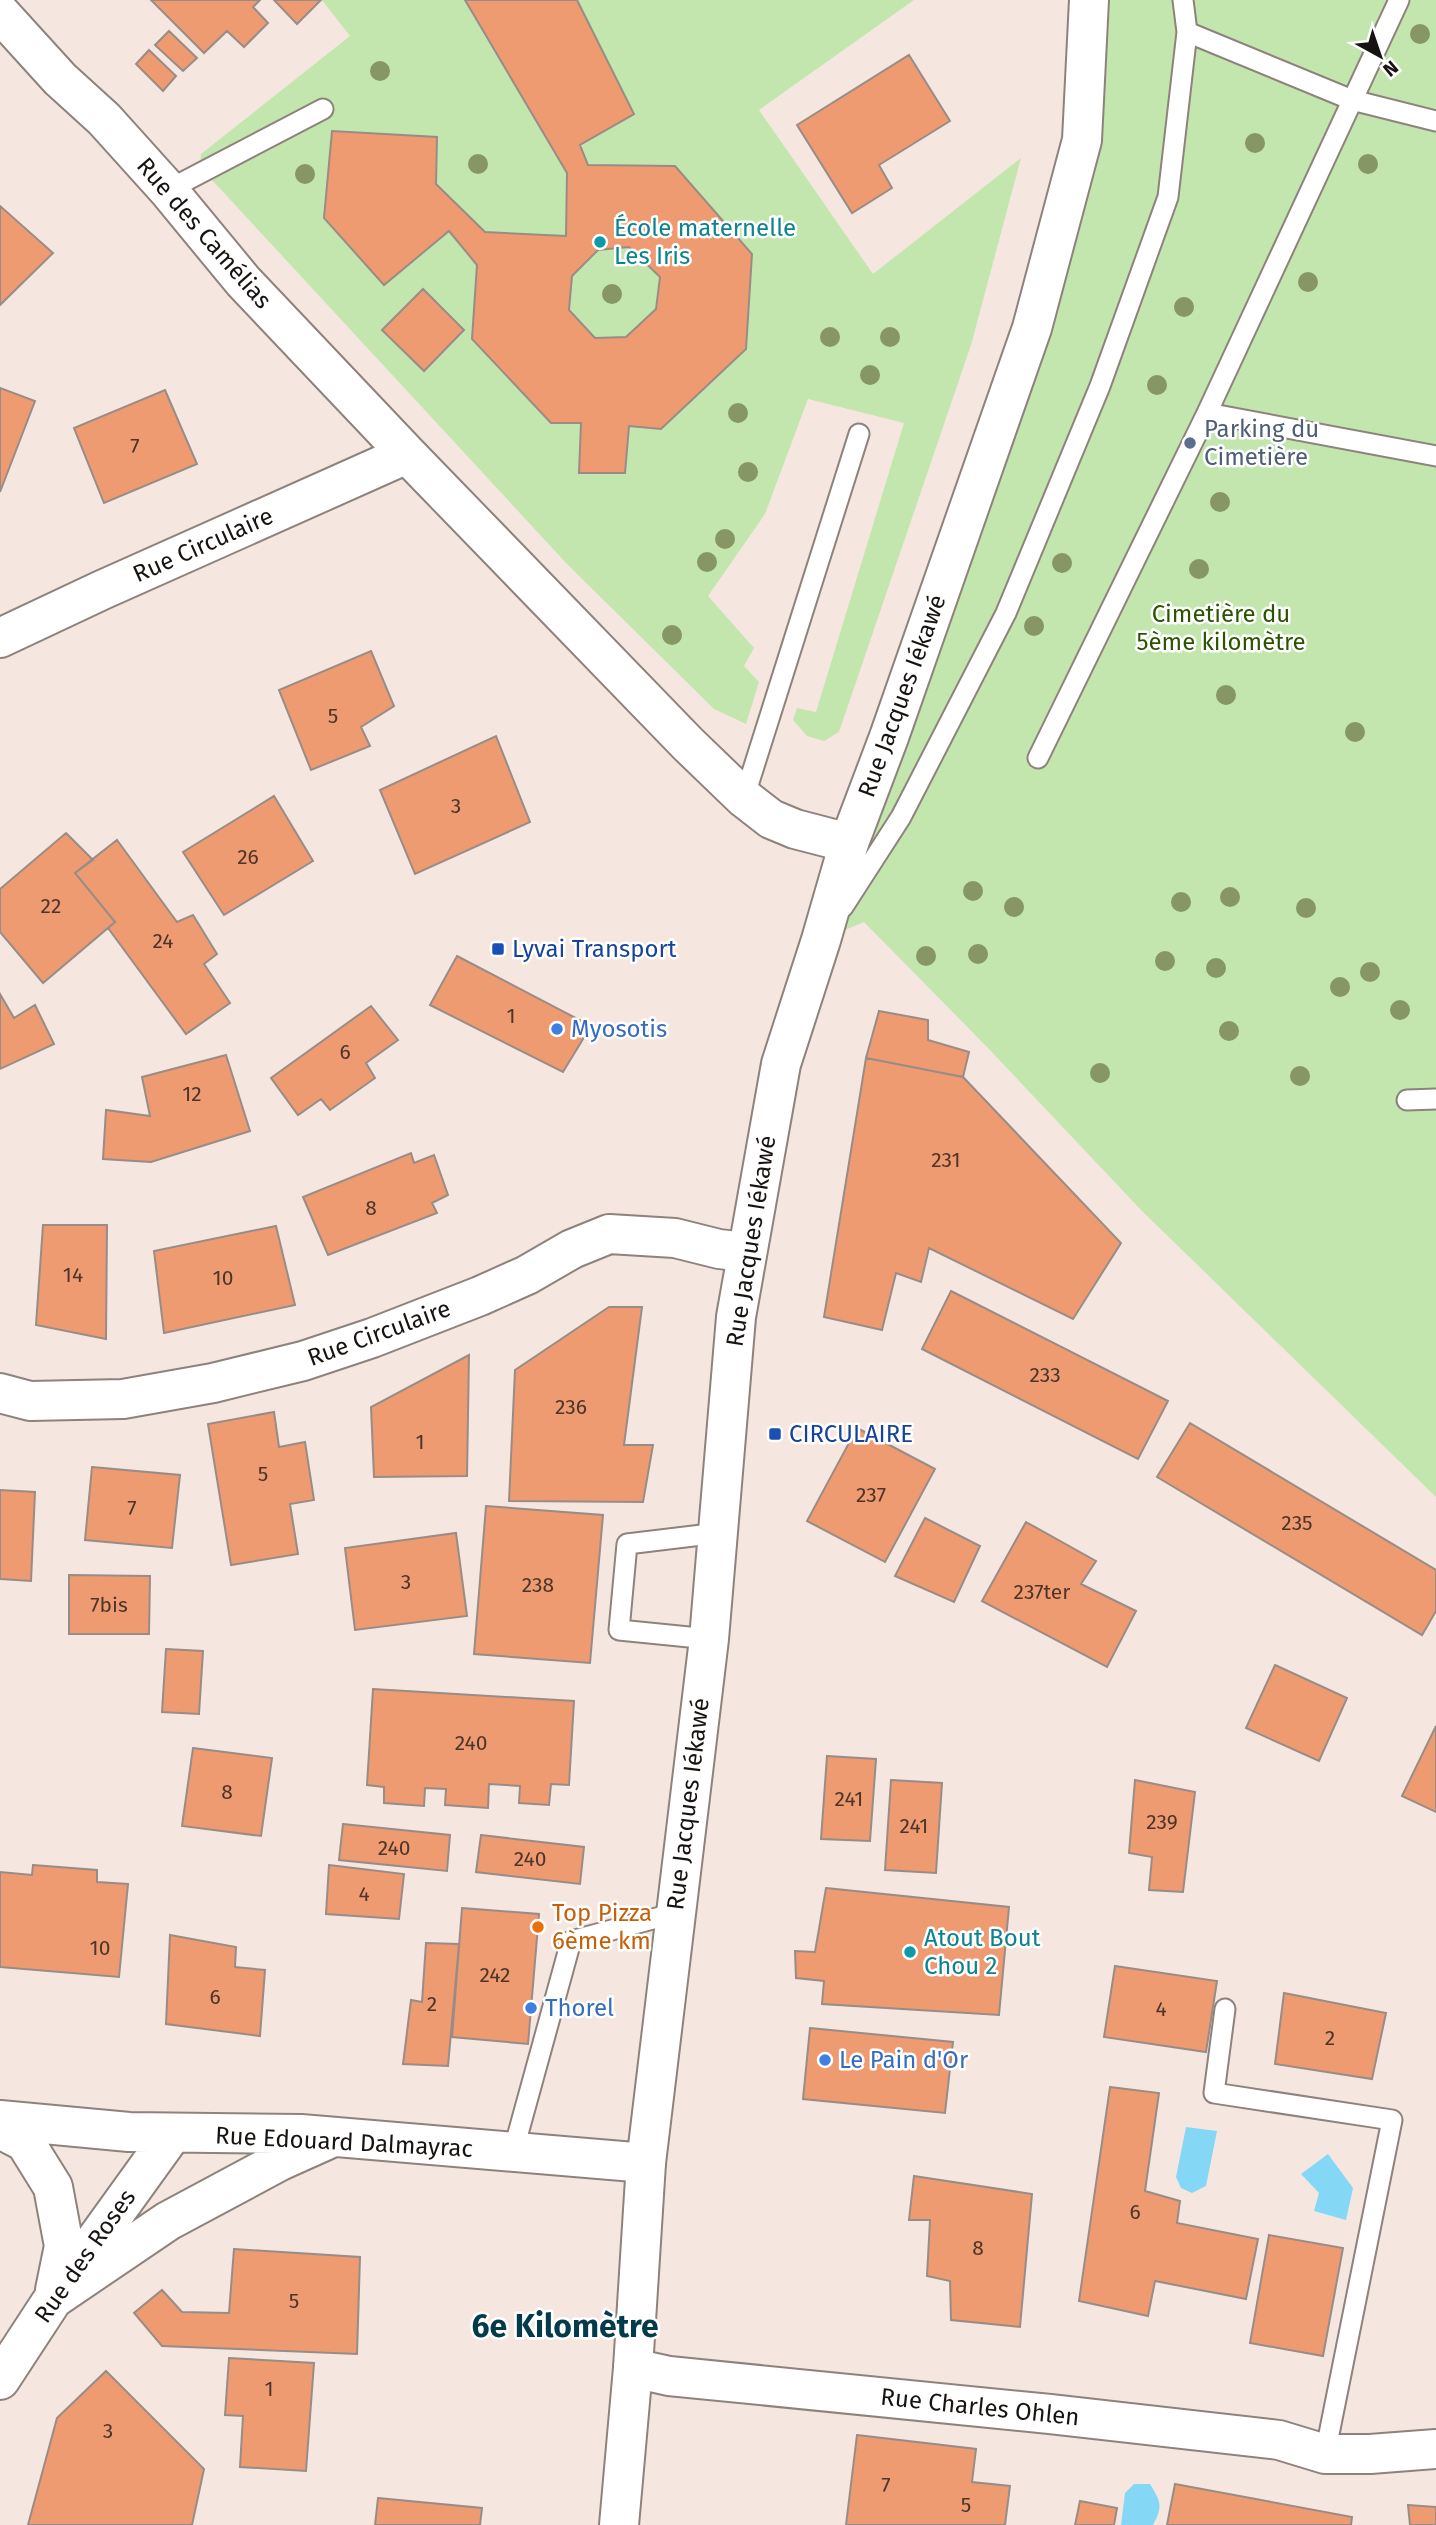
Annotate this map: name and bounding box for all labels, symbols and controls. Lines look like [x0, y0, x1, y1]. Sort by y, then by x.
north arrow [1345, 21, 1415, 91]
text: N [1378, 56, 1403, 82]
street label: Rue des Camélias [131, 152, 277, 314]
place label: École maternelle Les Iris [614, 213, 796, 270]
marker: École maternelle Les Iris [592, 234, 608, 250]
place label: Parking du Cimetière [1204, 415, 1319, 471]
house number: 7 [130, 433, 140, 459]
marker: Parking du Cimetière [1182, 435, 1198, 451]
street label: Rue Circulaire [129, 502, 277, 588]
street label: Rue Jacques Iékawé [852, 591, 952, 801]
park label: Cimetière du 5ème kilomètre [1136, 600, 1306, 656]
house number: 5 [328, 703, 338, 729]
house number: 3 [451, 793, 461, 819]
house number: 26 [237, 844, 259, 870]
house number: 22 [41, 893, 61, 919]
house number: 24 [153, 928, 174, 954]
place label: Lyvai Transport [512, 935, 677, 963]
marker: Lyvai Transport [490, 941, 506, 957]
house number: 1 [506, 1003, 516, 1029]
place label: Myosotis [571, 1015, 667, 1043]
marker: Myosotis [549, 1021, 565, 1037]
house number: 6 [339, 1039, 351, 1065]
house number: 12 [182, 1081, 202, 1107]
street label: Rue Jacques Iékawé [720, 1133, 782, 1349]
house number: 231 [931, 1147, 961, 1173]
house number: 8 [365, 1195, 377, 1221]
house number: 14 [63, 1262, 83, 1288]
house number: 10 [213, 1265, 233, 1291]
street label: Rue Circulaire [304, 1294, 454, 1372]
house number: 233 [1029, 1362, 1061, 1388]
house number: 236 [555, 1394, 587, 1420]
place label: CIRCULAIRE [789, 1420, 913, 1448]
marker: CIRCULAIRE [767, 1426, 783, 1442]
house number: 1 [415, 1429, 425, 1455]
house number: 5 [258, 1461, 268, 1487]
house number: 237 [856, 1482, 886, 1508]
house number: 7 [127, 1495, 137, 1521]
house number: 235 [1281, 1510, 1313, 1536]
house number: 3 [401, 1569, 411, 1595]
house number: 238 [522, 1572, 554, 1598]
house number: 237ter [1014, 1579, 1070, 1605]
house number: 7bis [90, 1592, 128, 1618]
street label: Rue Jacques Iékawé [661, 1696, 715, 1912]
house number: 240 [455, 1730, 487, 1756]
house number: 8 [221, 1779, 233, 1805]
house number: 241 [835, 1786, 863, 1812]
house number: 239 [1146, 1809, 1178, 1835]
house number: 241 [900, 1813, 928, 1839]
house number: 240 [378, 1835, 410, 1861]
house number: 240 [514, 1846, 546, 1872]
house number: 4 [358, 1881, 370, 1907]
place label: Top Pizza 6ème km [552, 1899, 652, 1955]
marker: Top Pizza 6ème km [530, 1919, 546, 1935]
place label: Atout Bout Chou 2 [924, 1924, 1041, 1980]
house number: 10 [90, 1935, 110, 1961]
marker: Atout Bout Chou 2 [902, 1944, 918, 1960]
house number: 242 [480, 1962, 510, 1988]
house number: 6 [209, 1984, 221, 2010]
house number: 2 [427, 1991, 437, 2017]
place label: Thorel [545, 1994, 614, 2022]
house number: 4 [1155, 1996, 1167, 2022]
marker: Thorel [523, 2000, 539, 2016]
house number: 2 [1325, 2025, 1335, 2051]
place label: Le Pain d'Or [839, 2046, 969, 2074]
marker: Le Pain d'Or [817, 2052, 833, 2068]
street label: Rue Edouard Dalmayrac [214, 2121, 474, 2163]
street label: Rue des Roses [29, 2184, 141, 2328]
house number: 6 [1129, 2199, 1141, 2225]
house number: 8 [972, 2235, 984, 2261]
house number: 5 [289, 2288, 299, 2314]
district label: 6e Kilomètre [471, 2307, 659, 2345]
house number: 1 [264, 2376, 274, 2402]
street label: Rue Charles Ohlen [879, 2383, 1081, 2431]
house number: 3 [103, 2418, 113, 2444]
house number: 7 [881, 2472, 891, 2498]
house number: 5 [961, 2492, 971, 2518]

